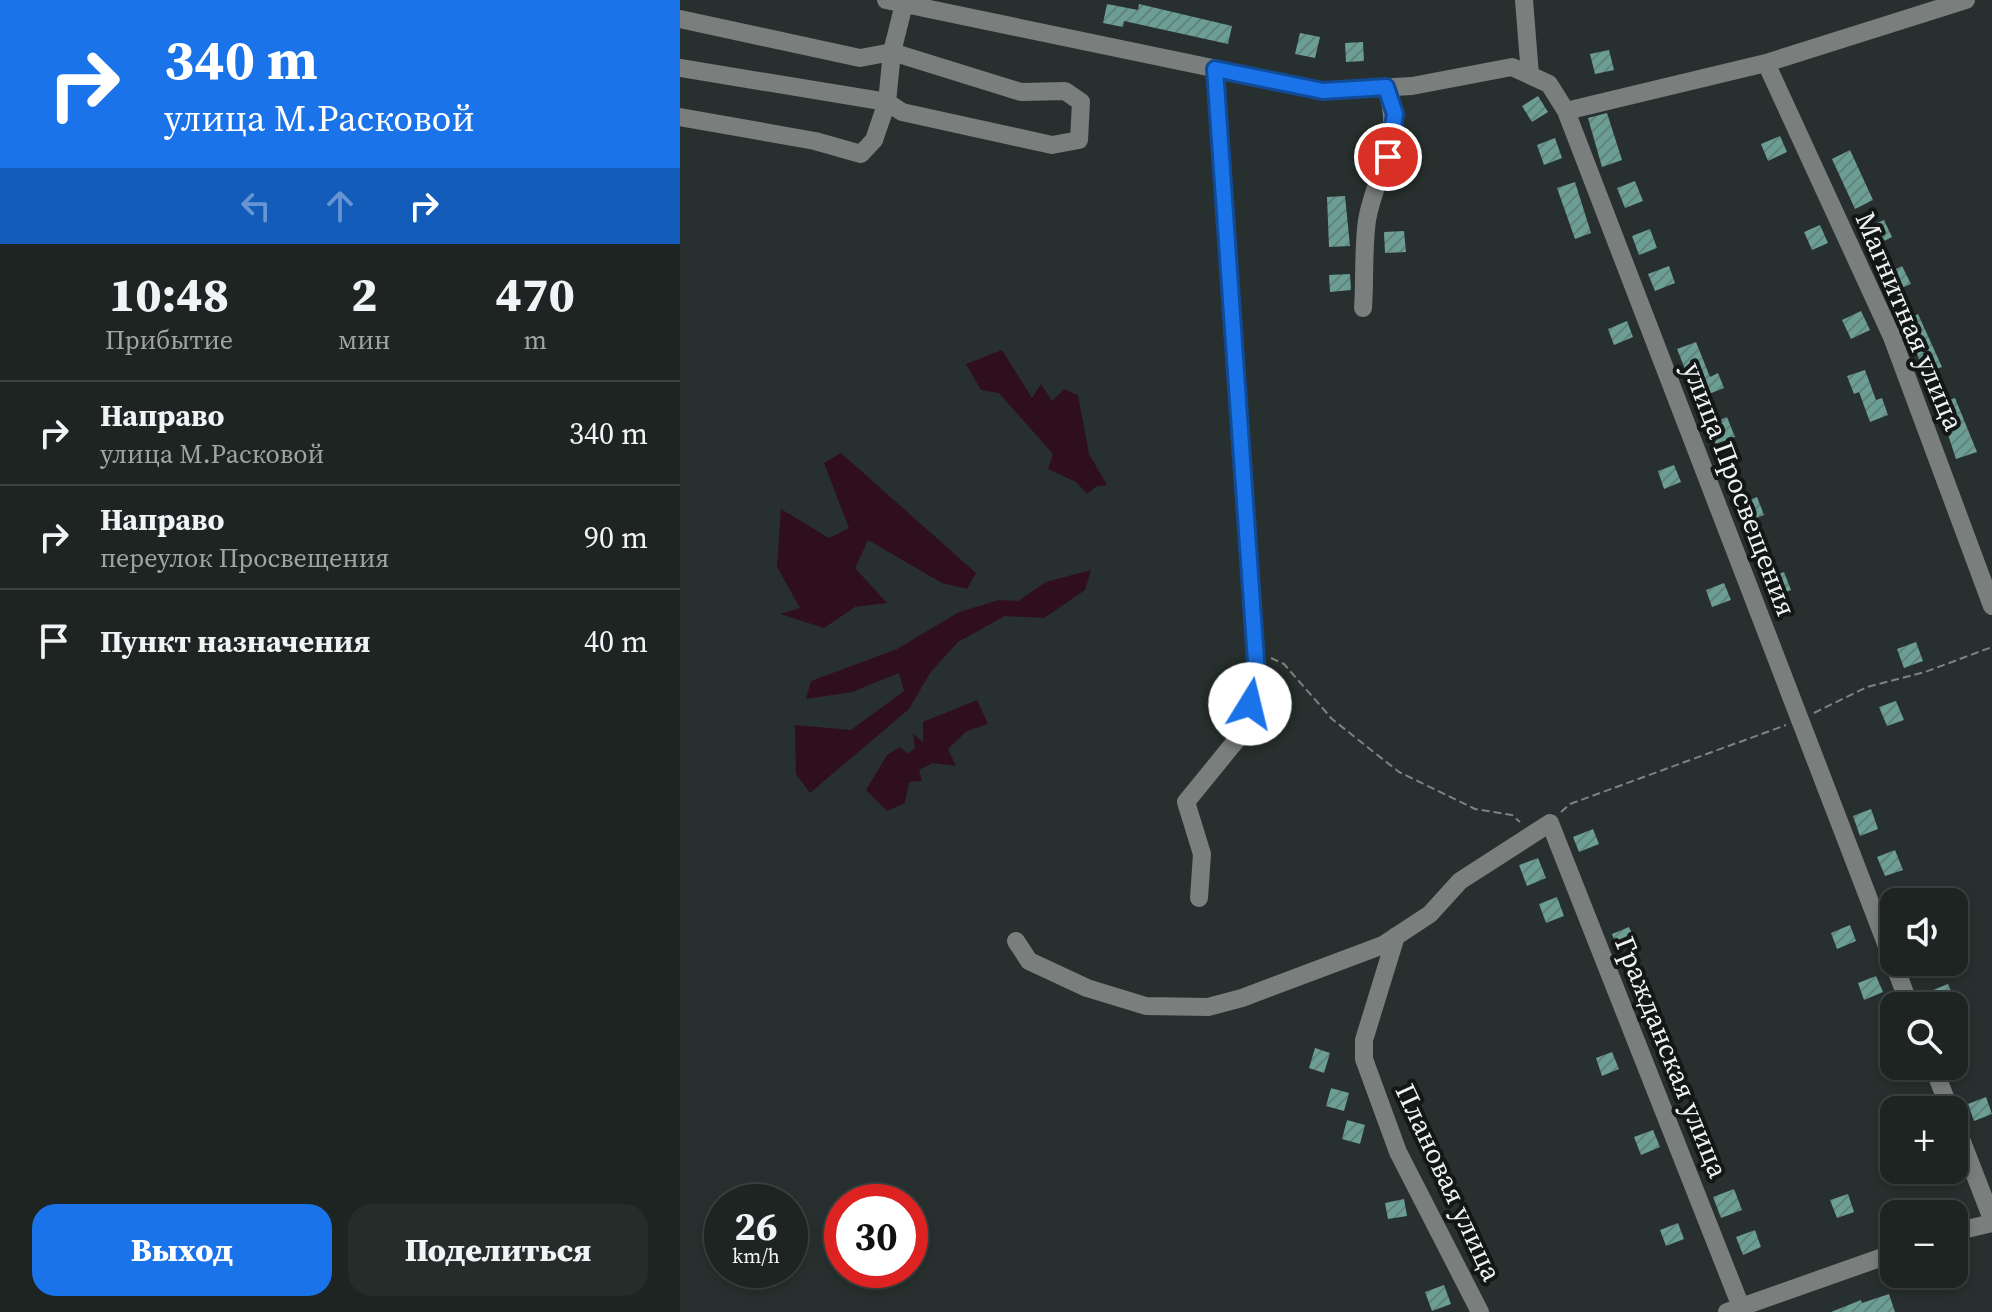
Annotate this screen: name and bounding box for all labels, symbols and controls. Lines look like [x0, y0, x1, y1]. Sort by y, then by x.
text: 340 m [164, 21, 318, 98]
icon: right [32, 32, 136, 136]
text: улица М.Расковой [164, 94, 475, 143]
pin [1354, 123, 1422, 191]
icon: arrive [1366, 135, 1410, 179]
icon: left [234, 184, 278, 228]
icon: ahead [318, 184, 362, 228]
icon: right [402, 184, 446, 228]
street label: Магнитная улица [1847, 206, 1973, 437]
text: 10:48 [109, 261, 229, 327]
text: 2 [351, 261, 377, 327]
text: 470 [496, 261, 575, 327]
text: Прибытие [105, 322, 233, 358]
text: мин [338, 322, 391, 358]
text: m [524, 322, 547, 358]
street label: улица Просвещения [1674, 356, 1806, 622]
text: Направо [100, 395, 224, 436]
icon: right [32, 411, 76, 455]
text: 340 m [569, 413, 648, 454]
text: улица М.Расковой [100, 436, 324, 472]
text: Направо [100, 499, 224, 540]
icon: right [32, 515, 76, 559]
text: 90 m [584, 517, 648, 558]
text: переулок Просвещения [100, 540, 389, 576]
icon: arrive [32, 619, 76, 663]
text: Пункт назначения [100, 621, 370, 662]
text: 40 m [584, 621, 648, 662]
position arrow [1208, 662, 1292, 746]
map controls [1880, 888, 1968, 1288]
button: sound [1880, 888, 1968, 976]
street label: Гражданская улица [1606, 931, 1738, 1184]
button: search [1880, 992, 1968, 1080]
street label: Плановая улица [1387, 1077, 1512, 1288]
button: + [1880, 1096, 1968, 1184]
speed limit sign: 30 [824, 1184, 928, 1288]
text: 26 [734, 1199, 778, 1253]
button: − [1880, 1200, 1968, 1288]
button: Выход [32, 1204, 332, 1296]
button: Поделиться [348, 1204, 648, 1296]
text: km/h [732, 1242, 780, 1270]

